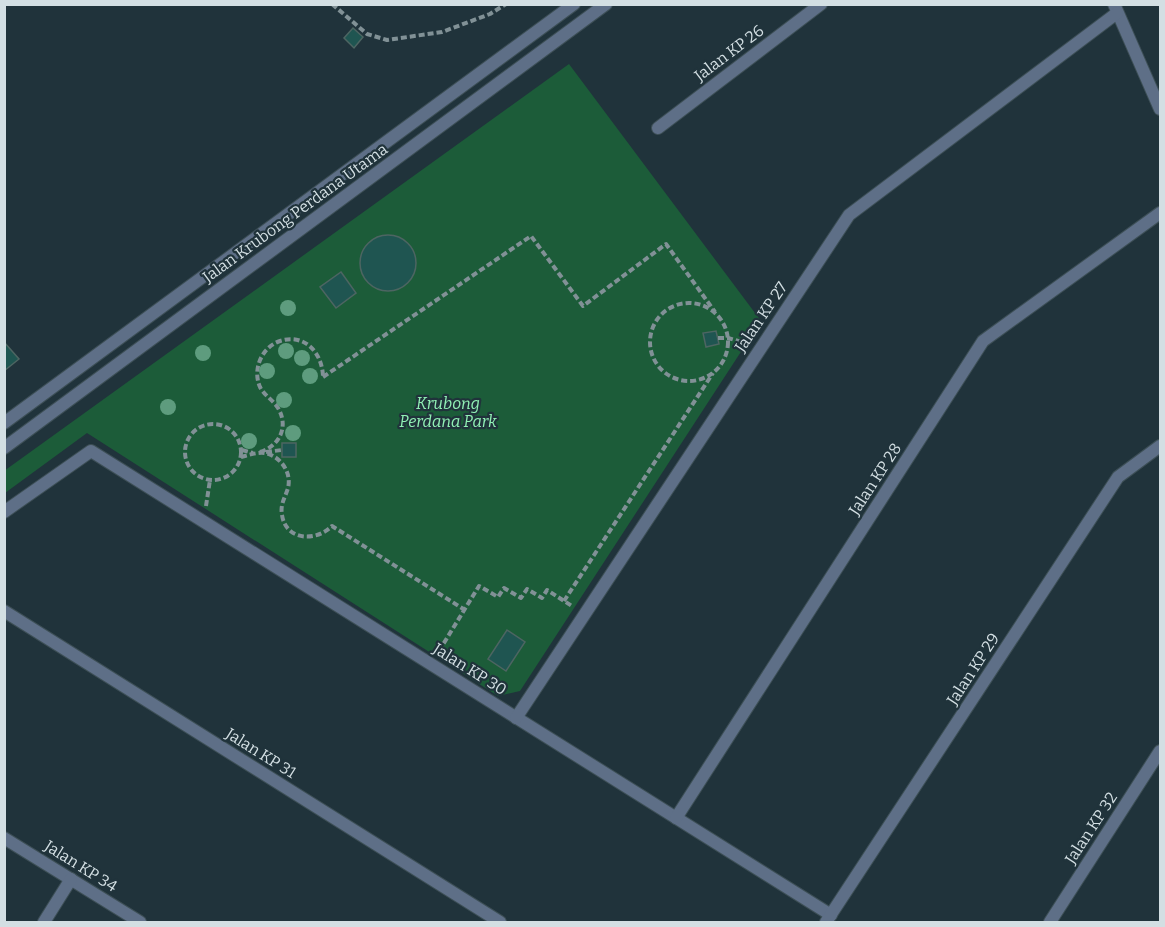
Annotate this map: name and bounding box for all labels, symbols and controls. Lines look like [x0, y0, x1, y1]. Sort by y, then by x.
street label: Jalan KP 26 [690, 21, 767, 86]
street label: Jalan Krubong Perdana Utama [198, 139, 391, 287]
street label: Jalan KP 27 [730, 278, 791, 356]
park label: Krubong Perdana Park [399, 394, 497, 431]
street label: Jalan KP 28 [844, 439, 905, 519]
street label: Jalan KP 29 [942, 630, 1003, 709]
street label: Jalan KP 30 [429, 638, 510, 699]
street label: Jalan KP 31 [221, 723, 300, 782]
street label: Jalan KP 32 [1060, 789, 1121, 868]
street label: Jalan KP 34 [40, 836, 121, 896]

